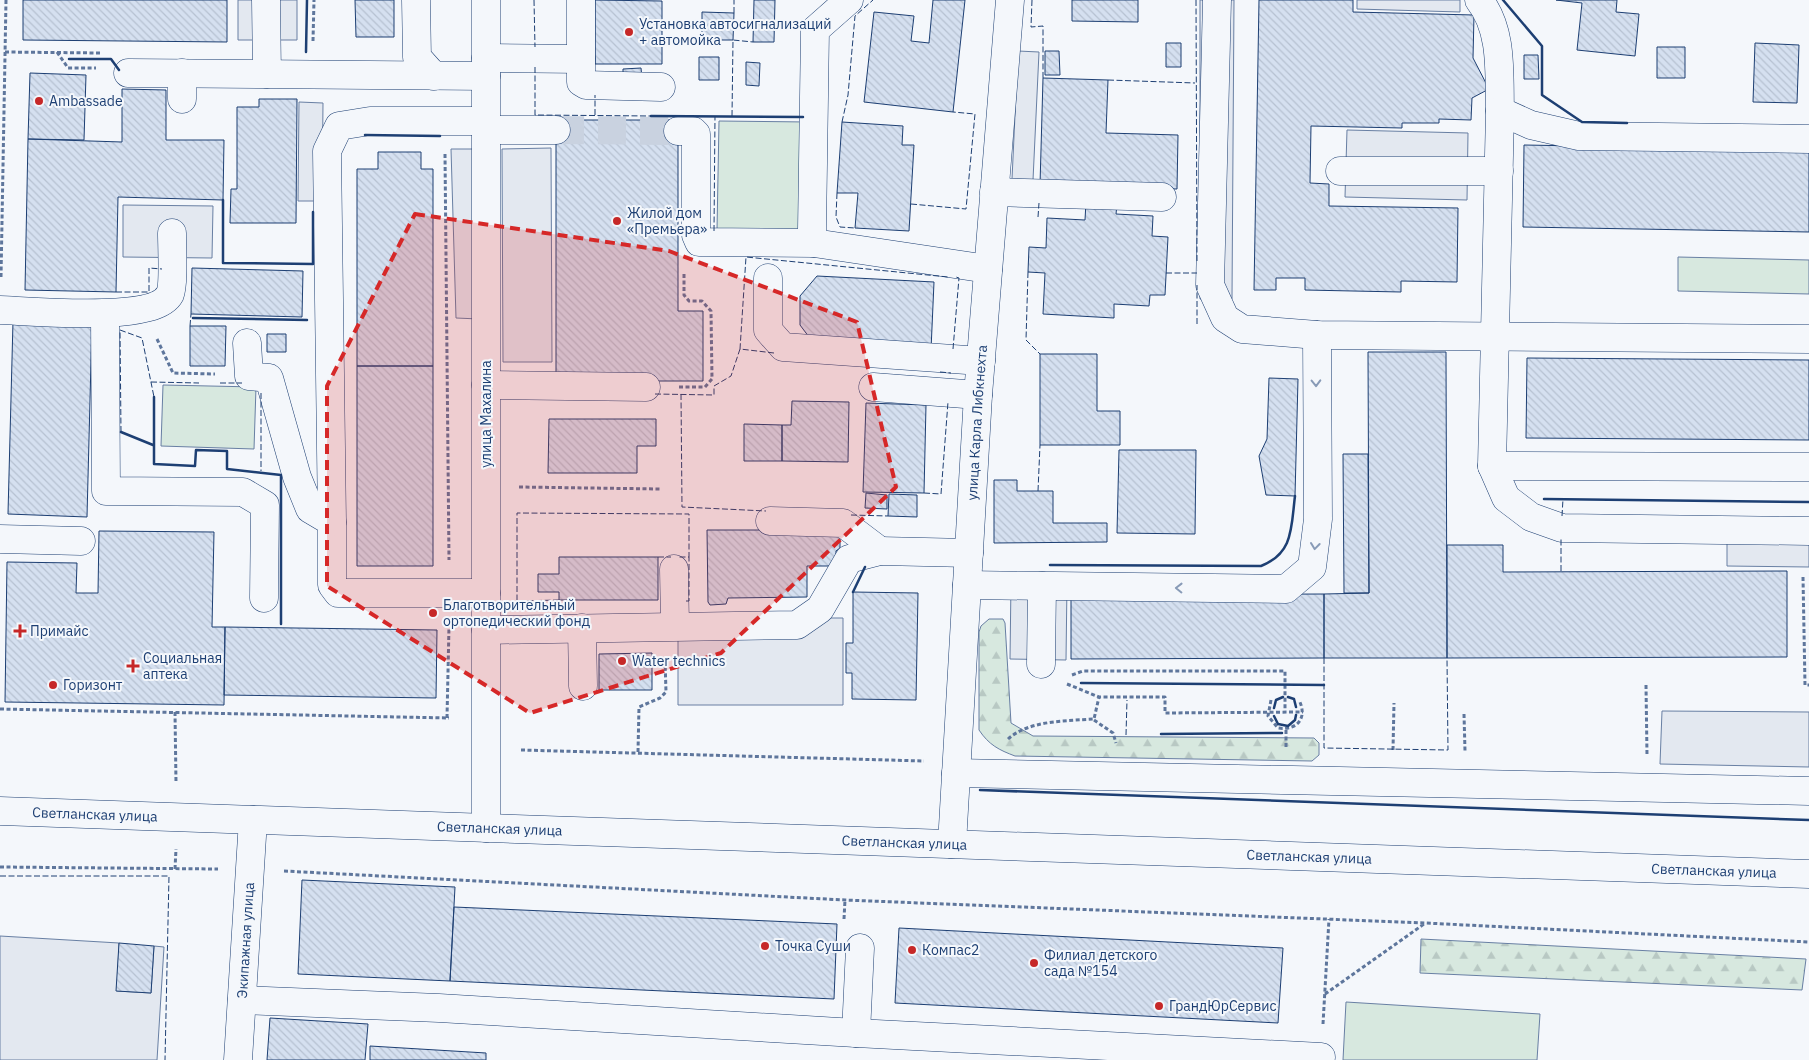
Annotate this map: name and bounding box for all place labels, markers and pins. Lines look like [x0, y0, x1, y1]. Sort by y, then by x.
place label: Установка автосигнализаций + автомойка [639, 15, 832, 49]
marker: Установка автосигнализаций + автомойка [623, 26, 635, 38]
place label: Ambassade [49, 92, 123, 110]
marker: Ambassade [33, 95, 45, 107]
place label: Жилой дом «Премьера» [627, 204, 707, 238]
marker: Жилой дом «Премьера» [611, 215, 623, 227]
place label: Благотворительный ортопедический фонд [443, 596, 590, 630]
marker: Благотворительный ортопедический фонд [427, 607, 439, 619]
place label: Примайс [30, 622, 89, 640]
marker: Примайс [14, 625, 26, 637]
place label: Социальная аптека [143, 649, 222, 683]
place label: Water technics [632, 652, 726, 670]
marker: Water technics [616, 655, 628, 667]
marker: Социальная аптека [127, 660, 139, 672]
place label: Горизонт [63, 676, 123, 694]
marker: Горизонт [47, 679, 59, 691]
place label: Точка Суши [775, 937, 851, 955]
marker: Точка Суши [759, 940, 771, 952]
place label: Компас2 [922, 941, 979, 959]
marker: Компас2 [906, 944, 918, 956]
place label: Филиал детского сада №154 [1044, 946, 1157, 980]
marker: Филиал детского сада №154 [1028, 957, 1040, 969]
place label: ГрандЮрСервис [1169, 997, 1276, 1015]
marker: ГрандЮрСервис [1153, 1000, 1165, 1012]

